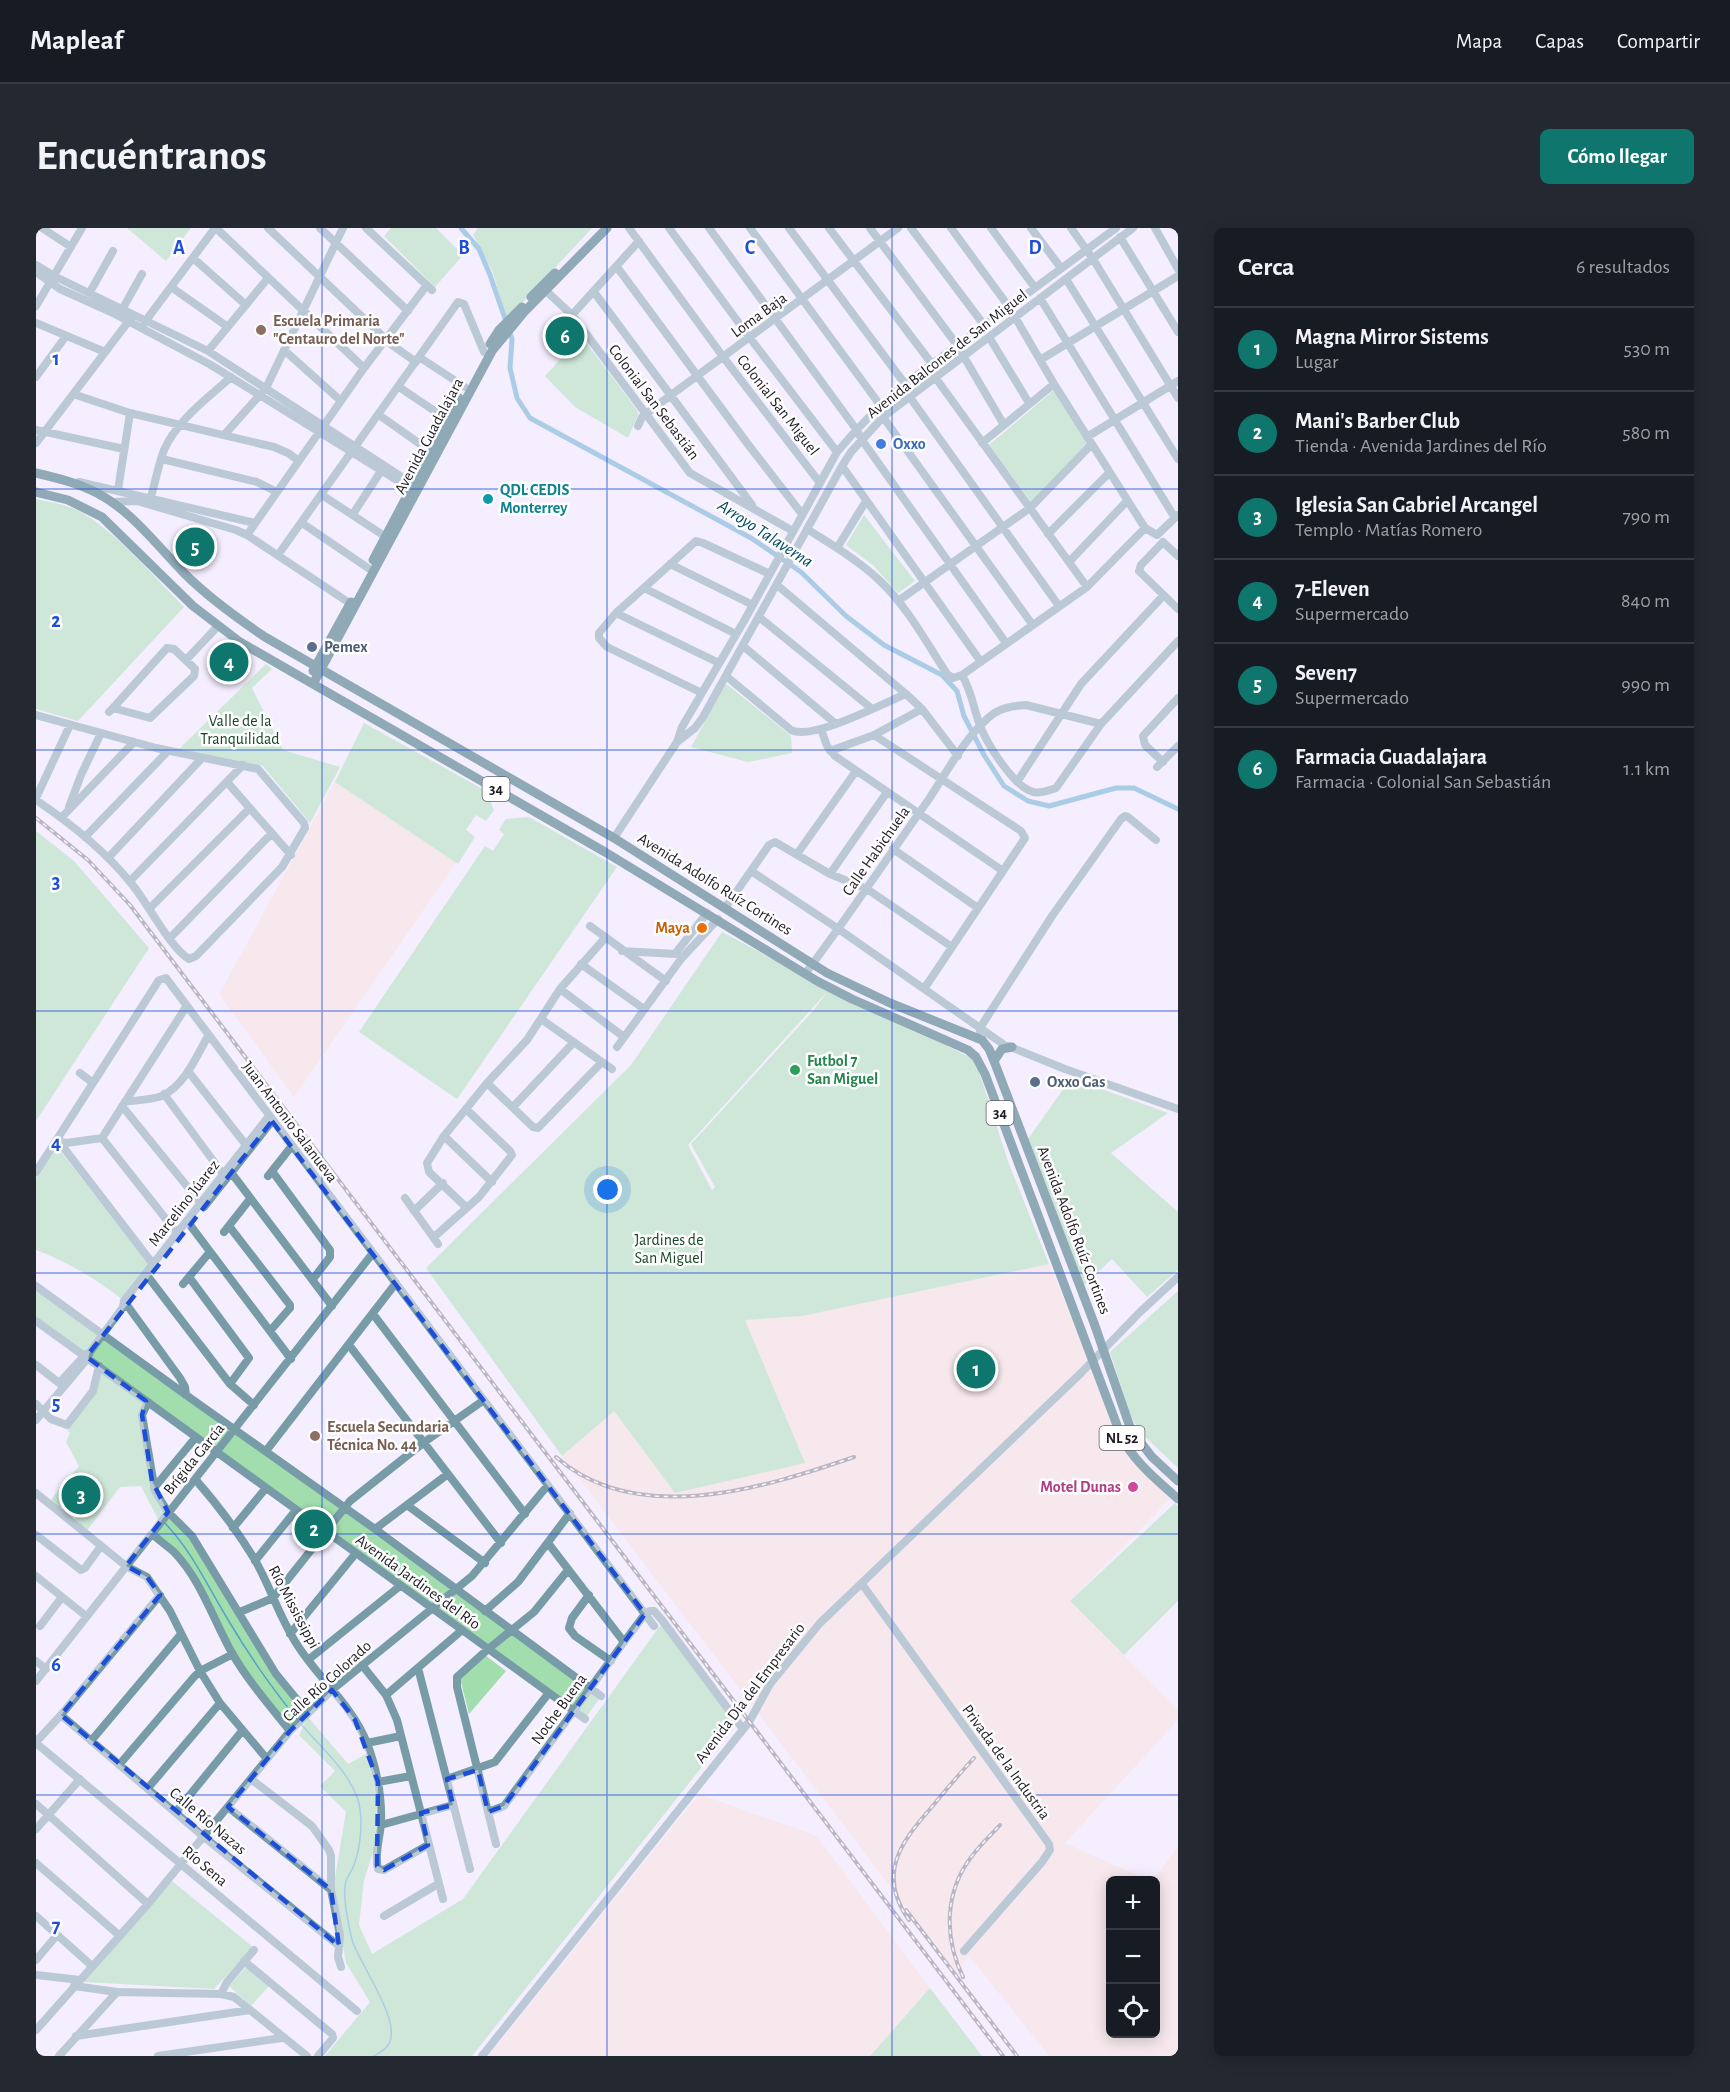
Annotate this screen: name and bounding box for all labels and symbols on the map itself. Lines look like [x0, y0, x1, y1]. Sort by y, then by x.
text: A [173, 238, 185, 258]
text: B [458, 238, 470, 258]
text: C [745, 238, 756, 258]
text: D [1028, 238, 1042, 258]
street label: Avenida Balcones de San Miguel [864, 287, 1030, 421]
street label: Loma Baja [728, 290, 790, 341]
place label: Escuela Primaria "Centauro del Norte" [273, 313, 405, 347]
pin: 6 [546, 314, 584, 358]
marker: Escuela Primaria "Centauro del Norte" [254, 323, 268, 337]
street label: Colonial San Sebastián [606, 341, 702, 463]
text: 1 [52, 349, 60, 369]
street label: Colonial San Miguel [734, 352, 822, 458]
street label: Avenida Guadalajara [392, 375, 467, 497]
place label: Oxxo [893, 436, 926, 452]
marker: Oxxo [874, 437, 888, 451]
place label: QDL CEDIS Monterrey [500, 482, 570, 517]
marker: QDL CEDIS Monterrey [481, 492, 495, 506]
water label: Arroyo Talaverna [714, 496, 816, 571]
pin: 5 [176, 524, 214, 570]
text: 2 [51, 611, 61, 631]
place label: Pemex [324, 639, 368, 655]
pin: 4 [210, 640, 248, 684]
marker: Pemex [305, 640, 319, 654]
park label: Valle de la Tranquilidad [200, 713, 280, 747]
road number: 34 [482, 777, 510, 801]
street label: Calle Habichuela [839, 803, 913, 899]
street label: Avenida Adolfo Ruíz Cortines [635, 830, 795, 938]
text: 3 [52, 872, 60, 892]
place label: Maya [655, 920, 690, 937]
marker: Maya [695, 921, 709, 935]
place label: Futbol 7 San Miguel [807, 1053, 878, 1087]
street label: Juan Antonio Salanueva [239, 1058, 341, 1186]
marker: Futbol 7 San Miguel [788, 1063, 802, 1077]
place label: Oxxo Gas [1047, 1074, 1105, 1090]
marker: Oxxo Gas [1028, 1075, 1042, 1089]
road number: 34 [986, 1101, 1014, 1125]
text: 4 [51, 1133, 61, 1153]
street label: Avenida Adolfo Ruíz Cortines [1035, 1144, 1114, 1316]
street label: Marcelino Júarez [146, 1157, 223, 1249]
your location [593, 1175, 622, 1204]
park label: Jardines de San Miguel [634, 1232, 704, 1266]
pin: 1 [956, 1346, 996, 1392]
text: 5 [52, 1394, 60, 1414]
place label: Escuela Secundaria Técnica No. 44 [327, 1419, 450, 1453]
street label: Brígida García [160, 1420, 228, 1498]
road number: NL 52 [1100, 1426, 1144, 1450]
marker: Escuela Secundaria Técnica No. 44 [308, 1429, 322, 1443]
pin: 3 [62, 1472, 100, 1518]
place label: Motel Dunas [1040, 1479, 1121, 1495]
marker: Motel Dunas [1126, 1480, 1140, 1494]
pin: 2 [294, 1506, 334, 1552]
street label: Avenida Jardines del Río [353, 1532, 483, 1633]
street label: Río Mississippi [265, 1563, 323, 1651]
street label: Avenida Día del Empresario [692, 1620, 808, 1766]
street label: Calle Río Colorado [280, 1637, 374, 1725]
text: 6 [51, 1655, 61, 1675]
street label: Noche Buena [528, 1671, 590, 1747]
street label: Privada de la Industria [959, 1702, 1053, 1822]
street label: Calle Río Nazas [167, 1784, 250, 1858]
street label: Río Sena [179, 1843, 231, 1889]
text: 7 [52, 1916, 61, 1936]

